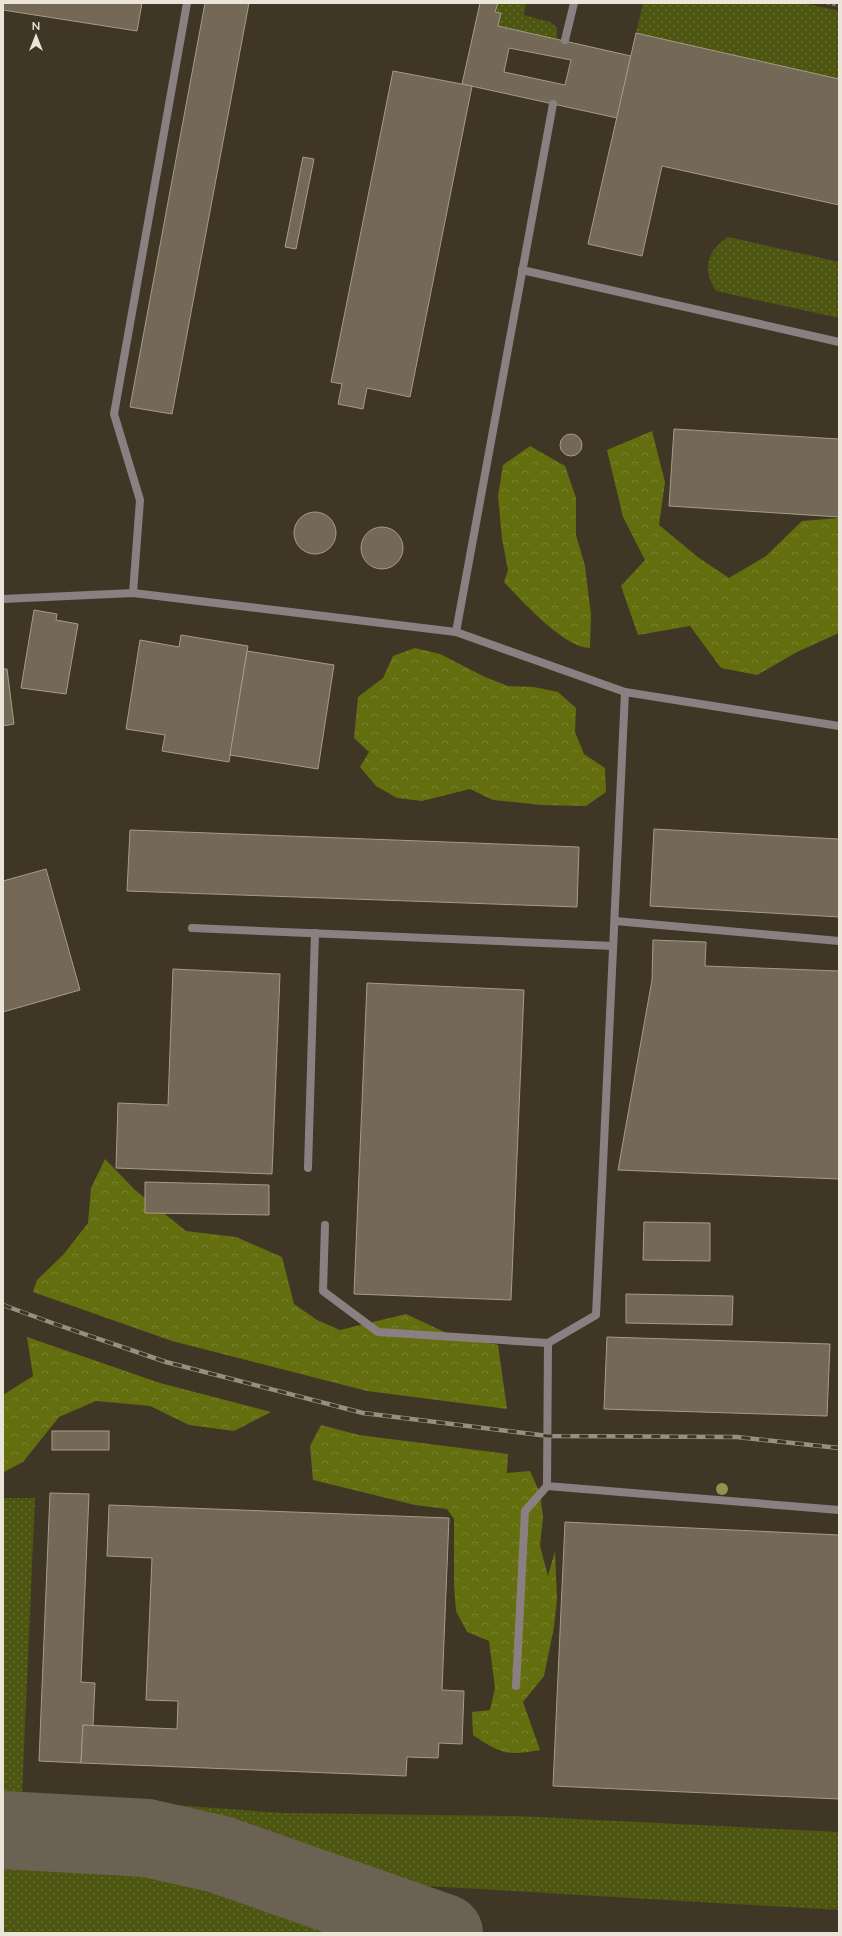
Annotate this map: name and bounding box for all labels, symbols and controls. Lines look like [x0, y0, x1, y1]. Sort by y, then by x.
north arrow [16, 16, 56, 56]
text: N [32, 19, 40, 32]

